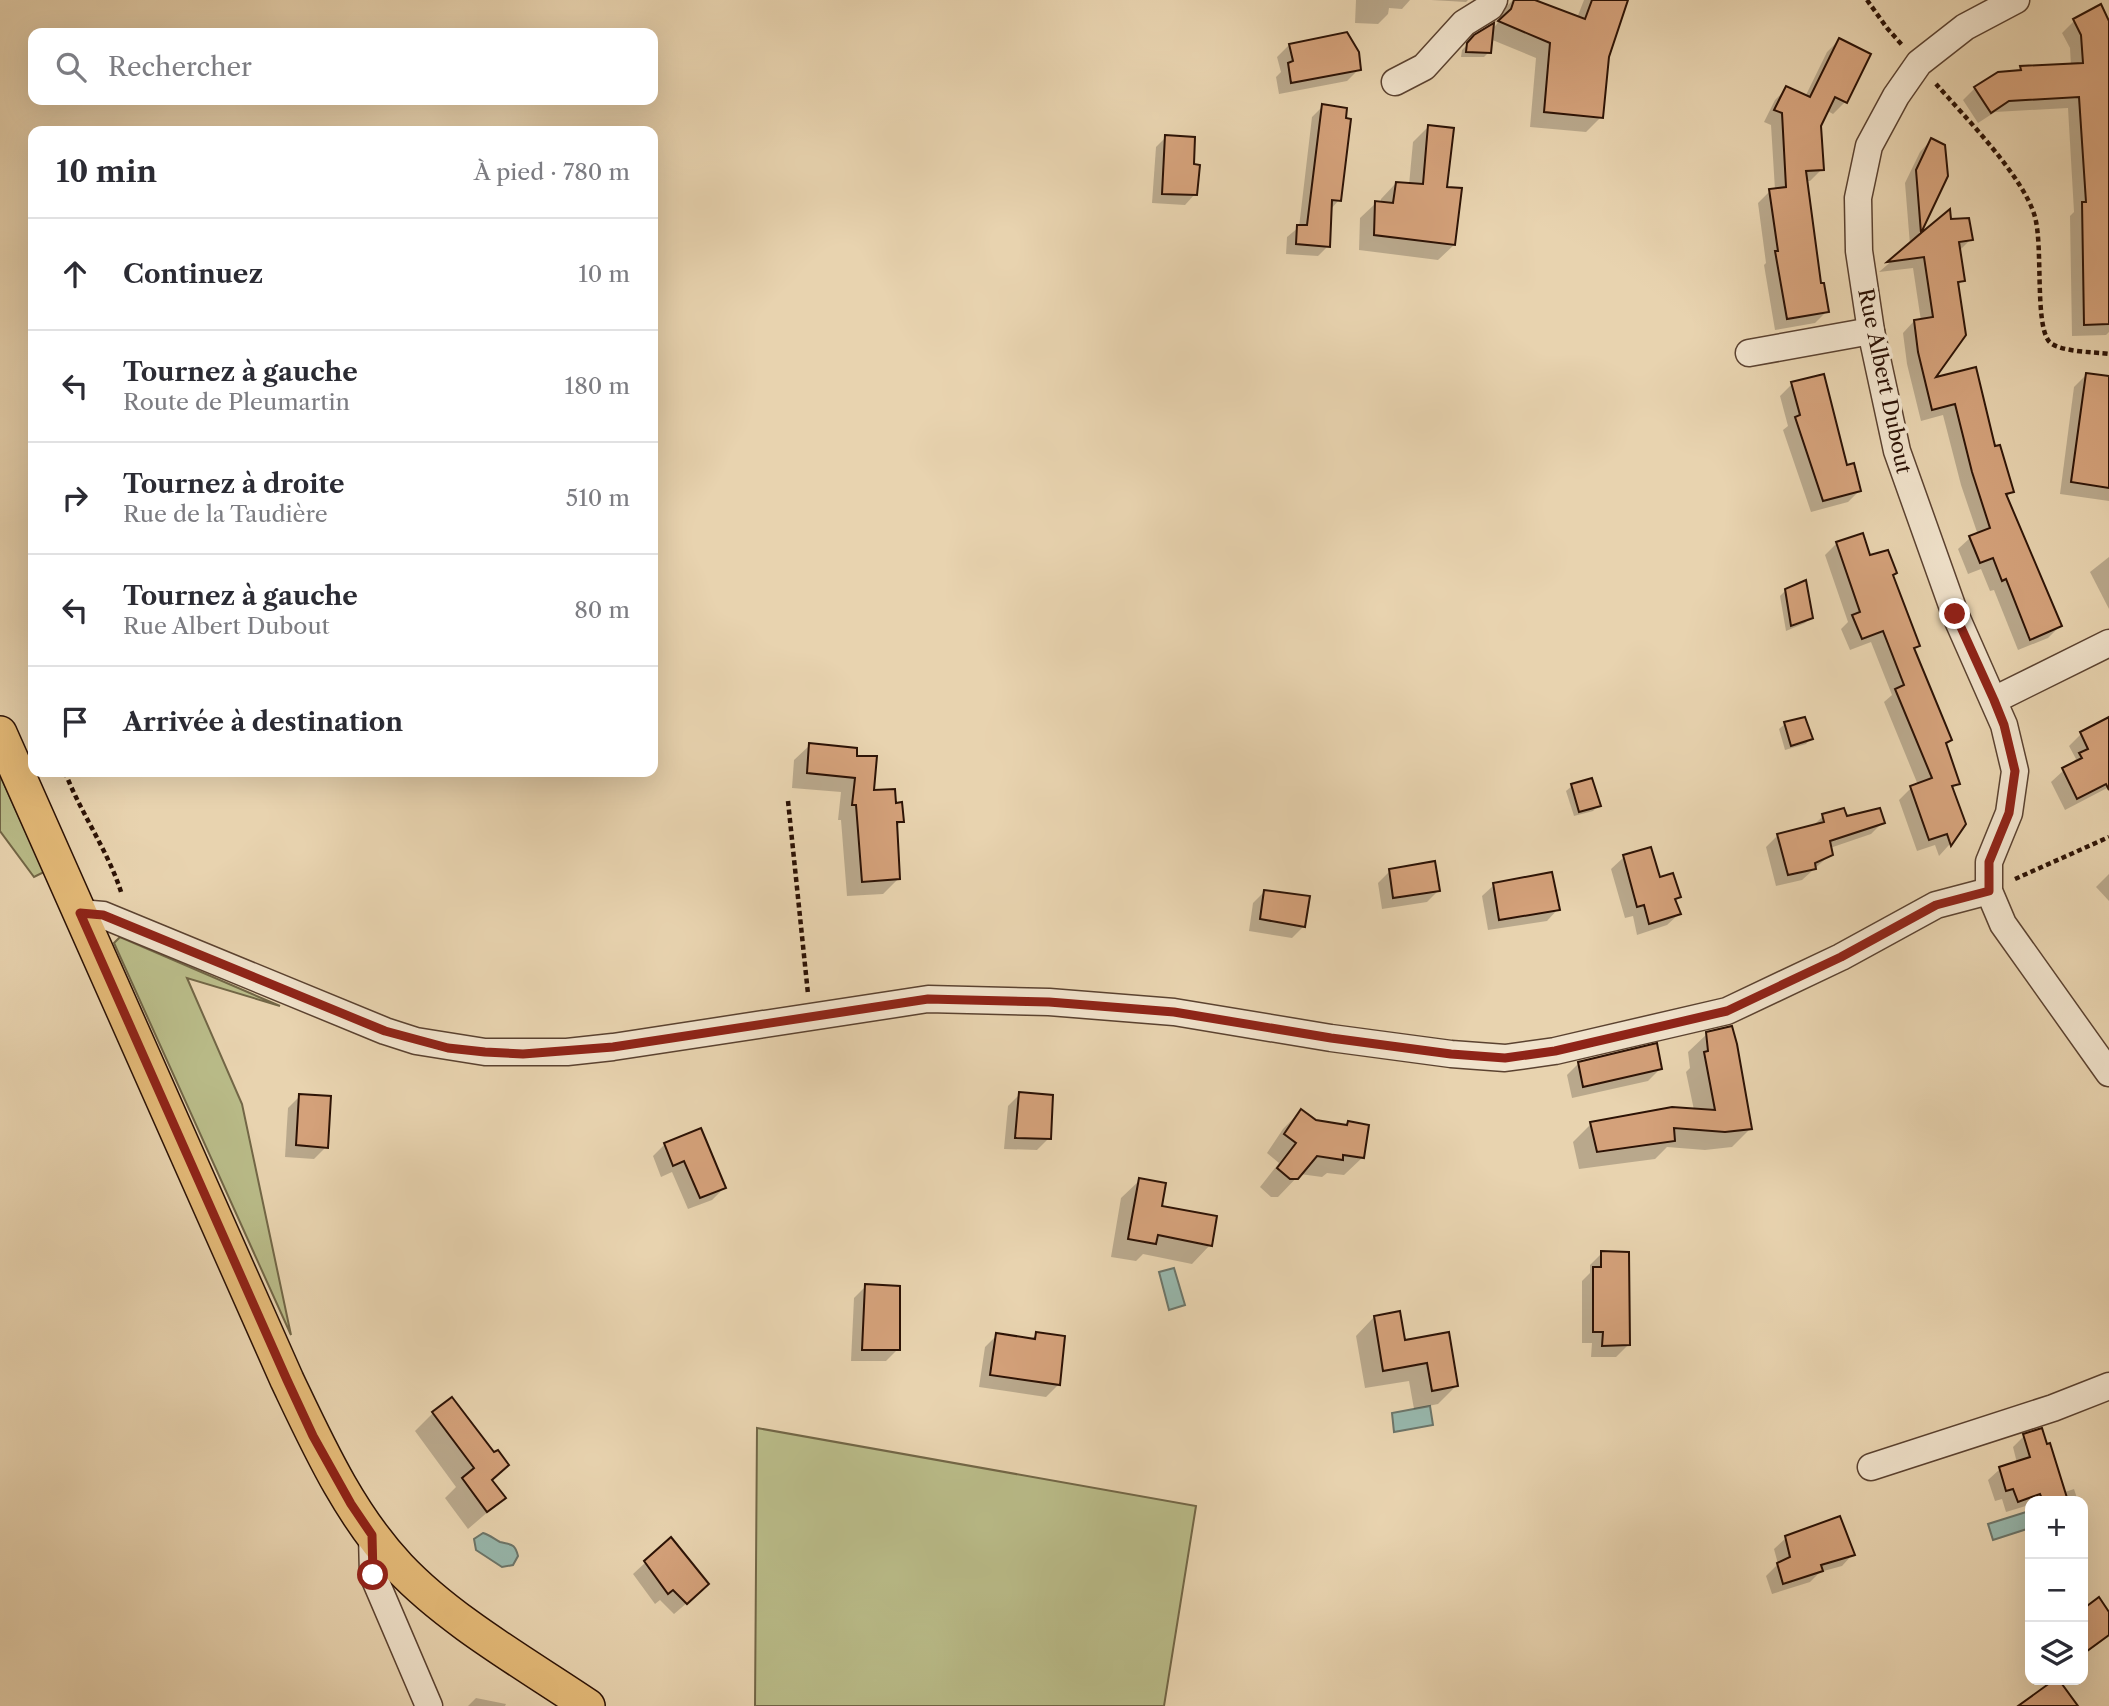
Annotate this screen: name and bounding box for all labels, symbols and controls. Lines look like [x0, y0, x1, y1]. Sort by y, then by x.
search box [28, 28, 658, 105]
icon: search [52, 48, 90, 86]
text: Rechercher [108, 51, 252, 83]
text: 10 min [56, 153, 157, 190]
text: À pied · 780 m [474, 158, 630, 186]
icon: ahead [56, 255, 94, 293]
text: Continuez [123, 258, 263, 290]
text: 10 m [578, 260, 630, 288]
street label: Rue Albert Dubout [1853, 286, 1917, 476]
text: Tournez à gauche [123, 356, 358, 388]
icon: left [56, 367, 94, 405]
text: 180 m [565, 372, 630, 400]
text: Route de Pleumartin [123, 388, 350, 416]
text: Tournez à droite [123, 468, 345, 500]
icon: right [56, 479, 94, 517]
text: 510 m [566, 484, 630, 512]
text: Rue de la Taudière [123, 500, 328, 528]
text: Tournez à gauche [123, 580, 358, 612]
icon: left [56, 591, 94, 629]
text: 80 m [574, 596, 630, 624]
route end [1939, 598, 1970, 629]
text: Rue Albert Dubout [123, 612, 330, 640]
icon: arrive [56, 703, 94, 741]
text: Arrivée à destination [123, 706, 403, 738]
map controls [2025, 1496, 2088, 1685]
button: + [2025, 1496, 2088, 1559]
route start [357, 1559, 388, 1590]
button: − [2025, 1559, 2088, 1622]
button: layers [2025, 1622, 2088, 1685]

